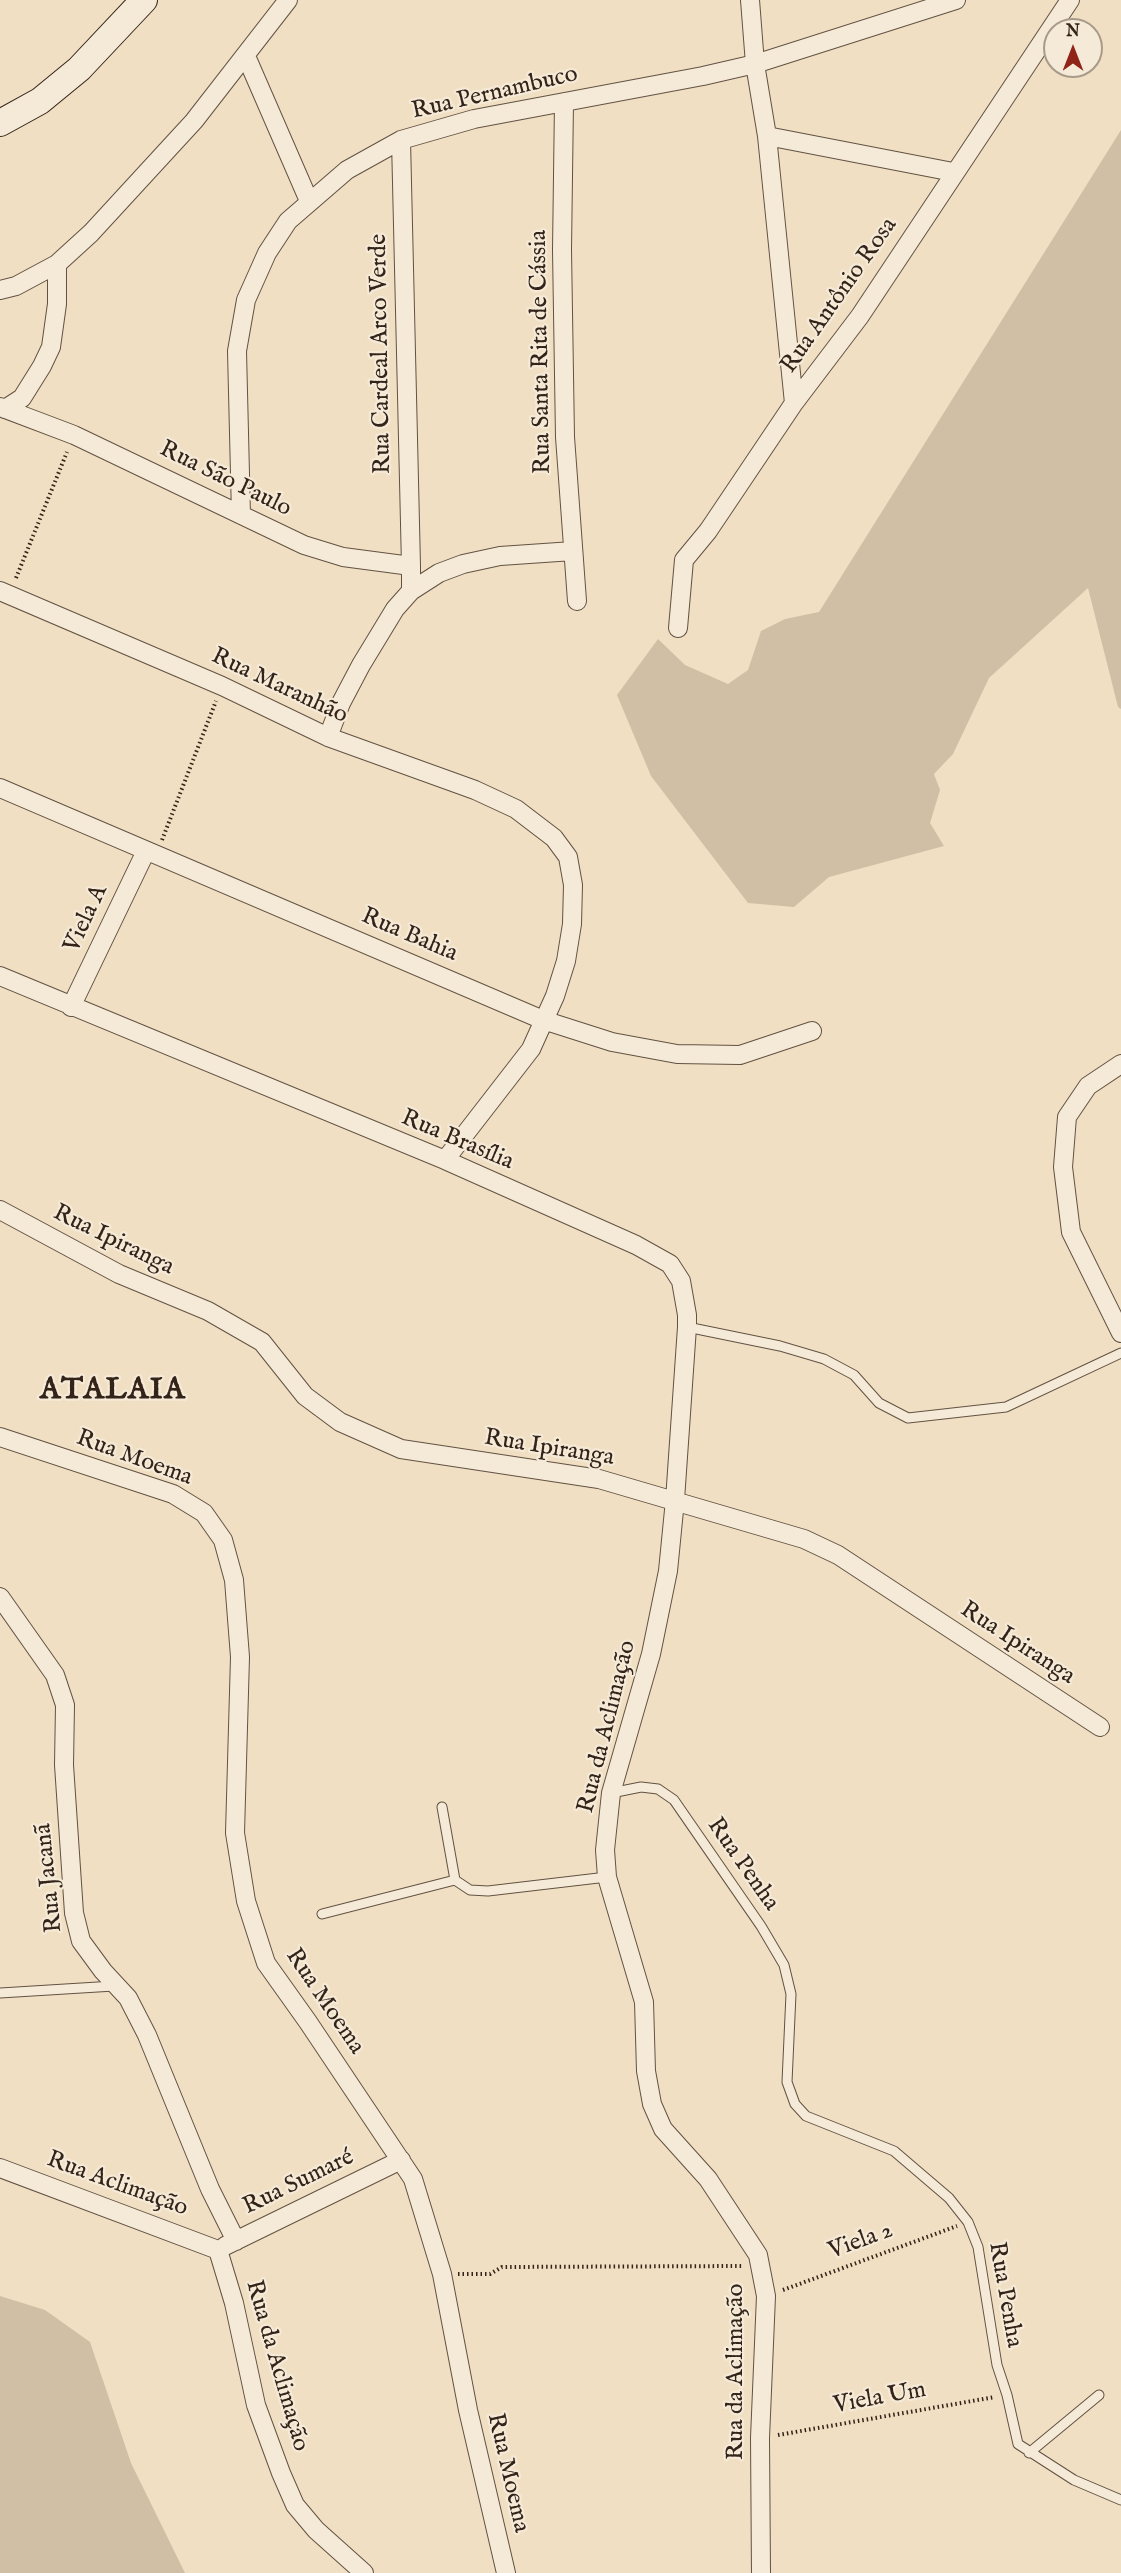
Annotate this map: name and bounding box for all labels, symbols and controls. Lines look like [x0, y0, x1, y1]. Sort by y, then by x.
north arrow [1043, 18, 1103, 78]
text: N [1066, 22, 1080, 42]
street label: Rua Pernambuco [409, 61, 581, 127]
street label: Rua Antônio Rosa [776, 213, 904, 379]
street label: Rua Santa Rita de Cássia [525, 230, 559, 474]
street label: Rua Cardeal Arco Verde [366, 234, 398, 474]
street label: Rua São Paulo [154, 436, 296, 524]
street label: Rua Maranhão [206, 643, 352, 731]
street label: Viela A [59, 881, 115, 957]
street label: Rua Bahia [356, 903, 462, 969]
street label: Rua Brasília [396, 1104, 518, 1178]
street label: Rua Ipiranga [48, 1199, 178, 1283]
district label: ATALAIA [40, 1374, 186, 1410]
street label: Rua Moema [72, 1425, 196, 1493]
street label: Rua Ipiranga [482, 1425, 616, 1473]
street label: Rua Ipiranga [954, 1596, 1080, 1692]
street label: Rua da Aclimação [573, 1638, 643, 1816]
street label: Rua Penha [700, 1813, 784, 1917]
street label: Rua Jacanã [30, 1822, 70, 1934]
street label: Rua Moema [278, 1944, 370, 2060]
street label: Rua Sumaré [239, 2144, 359, 2222]
street label: Rua Aclimação [42, 2146, 192, 2224]
street label: Viela 2 [825, 2217, 897, 2267]
street label: Rua Penha [981, 2240, 1027, 2350]
street label: Rua da Aclimação [238, 2277, 314, 2455]
street label: Rua da Aclimação [723, 2284, 751, 2460]
street label: Viela Um [831, 2377, 929, 2421]
street label: Rua Moema [479, 2411, 535, 2535]

